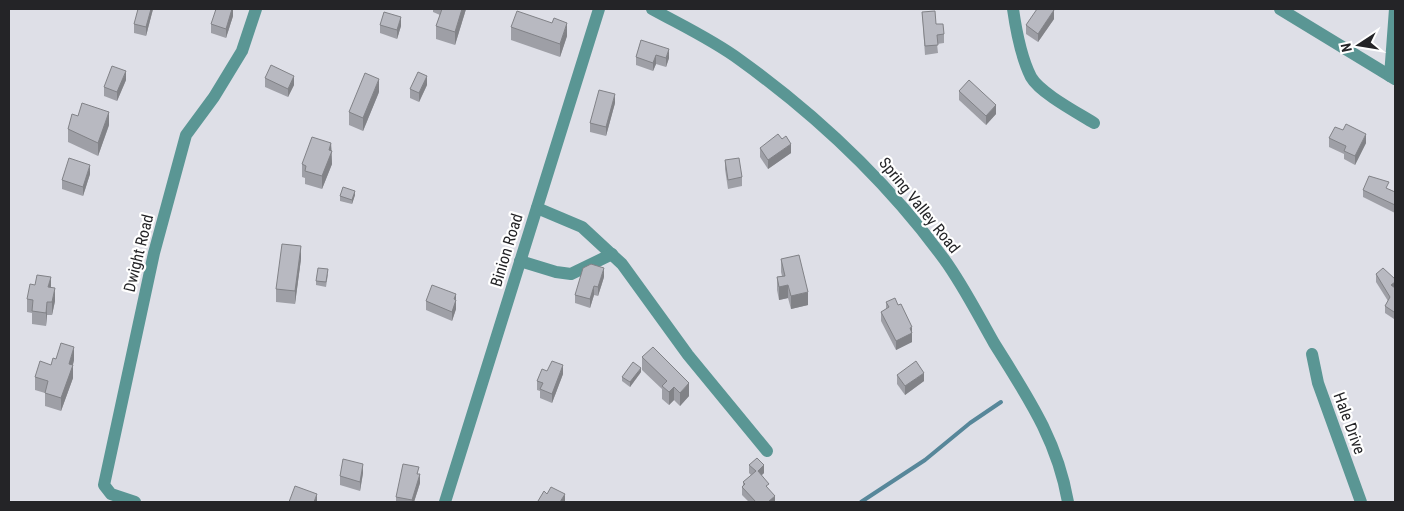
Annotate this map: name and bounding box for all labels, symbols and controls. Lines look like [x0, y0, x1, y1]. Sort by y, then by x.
north arrow [1334, 20, 1384, 70]
text: N [1338, 42, 1355, 54]
street label: Spring Valley Road [875, 154, 964, 257]
street label: Binion Road [486, 211, 527, 289]
street label: Dwight Road [120, 212, 157, 294]
street label: Hale Drive [1330, 390, 1369, 457]

